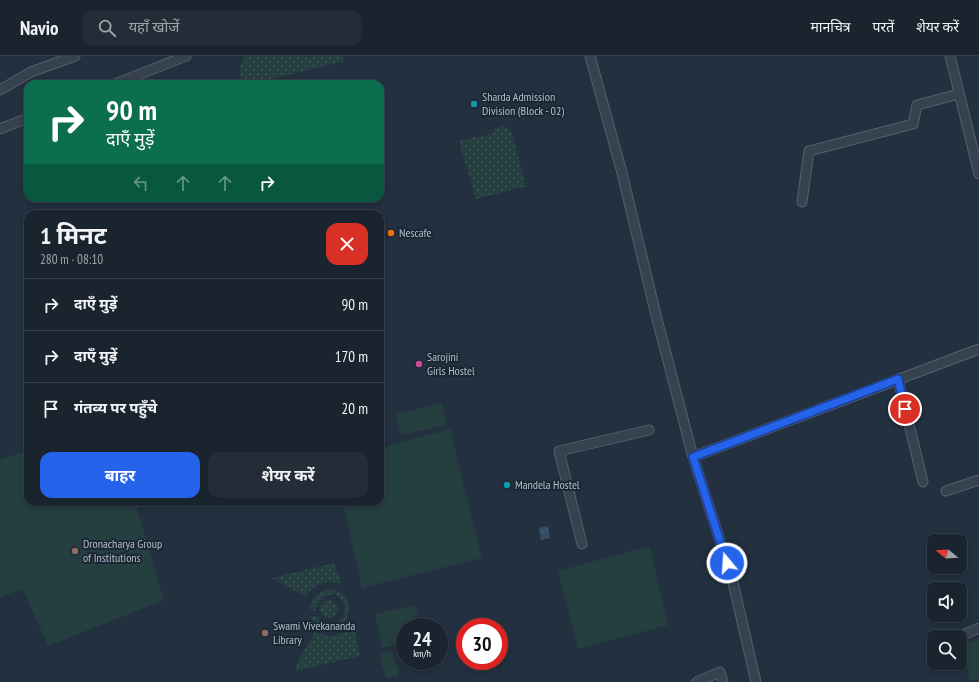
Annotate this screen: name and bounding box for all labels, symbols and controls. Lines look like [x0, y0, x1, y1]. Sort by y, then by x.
search box [82, 10, 362, 46]
text: Navio [20, 16, 58, 40]
icon: search [96, 17, 118, 39]
text: यहाँ खोजें [128, 17, 179, 36]
text: मानचित्र [811, 18, 851, 36]
text: परतें [873, 18, 894, 36]
text: शेयर करें [916, 18, 959, 36]
place label: Sharda Admission Division (Block - 02) [482, 89, 564, 118]
text: 90 m [106, 91, 157, 128]
icon: right [40, 96, 92, 148]
marker: Sharda Admission Division (Block - 02) [469, 99, 479, 109]
text: दाएँ मुड़ें [106, 127, 154, 150]
icon: left [130, 172, 152, 194]
icon: ahead [172, 172, 194, 194]
icon: ahead [214, 172, 236, 194]
icon: right [256, 172, 278, 194]
text: 1 मिनट [40, 220, 107, 251]
button: close [326, 223, 368, 265]
place label: Nescafe [399, 225, 432, 240]
marker: Nescafe [386, 228, 396, 238]
text: 280 m · 08:10 [40, 251, 103, 268]
icon: right [40, 294, 62, 316]
text: दाएँ मुड़ें [74, 294, 117, 313]
text: 90 m [342, 295, 368, 314]
icon: right [40, 346, 62, 368]
text: दाएँ मुड़ें [74, 346, 117, 365]
text: 170 m [335, 347, 368, 366]
place label: Sarojini Girls Hostel [427, 349, 475, 378]
marker: Sarojini Girls Hostel [414, 359, 424, 369]
pin [888, 392, 922, 426]
icon: arrive [40, 398, 62, 420]
text: गंतव्य पर पहुँचे [74, 398, 157, 417]
icon: arrive [894, 398, 916, 420]
text: 20 m [342, 399, 368, 418]
button: बाहर [40, 452, 200, 498]
button: शेयर करें [208, 452, 368, 498]
place label: Mandela Hostel [515, 477, 580, 492]
marker: Mandela Hostel [502, 480, 512, 490]
north arrow [927, 534, 967, 574]
map controls [927, 534, 967, 670]
place label: Dronacharya Group of Institutions [83, 536, 162, 565]
position arrow [706, 542, 748, 584]
marker: Dronacharya Group of Institutions [70, 546, 80, 556]
button: sound [927, 582, 967, 622]
place label: Swami Vivekananda Library [273, 618, 355, 647]
speed limit sign: 30 [456, 618, 508, 670]
text: 24 [412, 626, 432, 652]
marker: Swami Vivekananda Library [260, 628, 270, 638]
button: search [927, 630, 967, 670]
text: km/h [413, 647, 431, 660]

